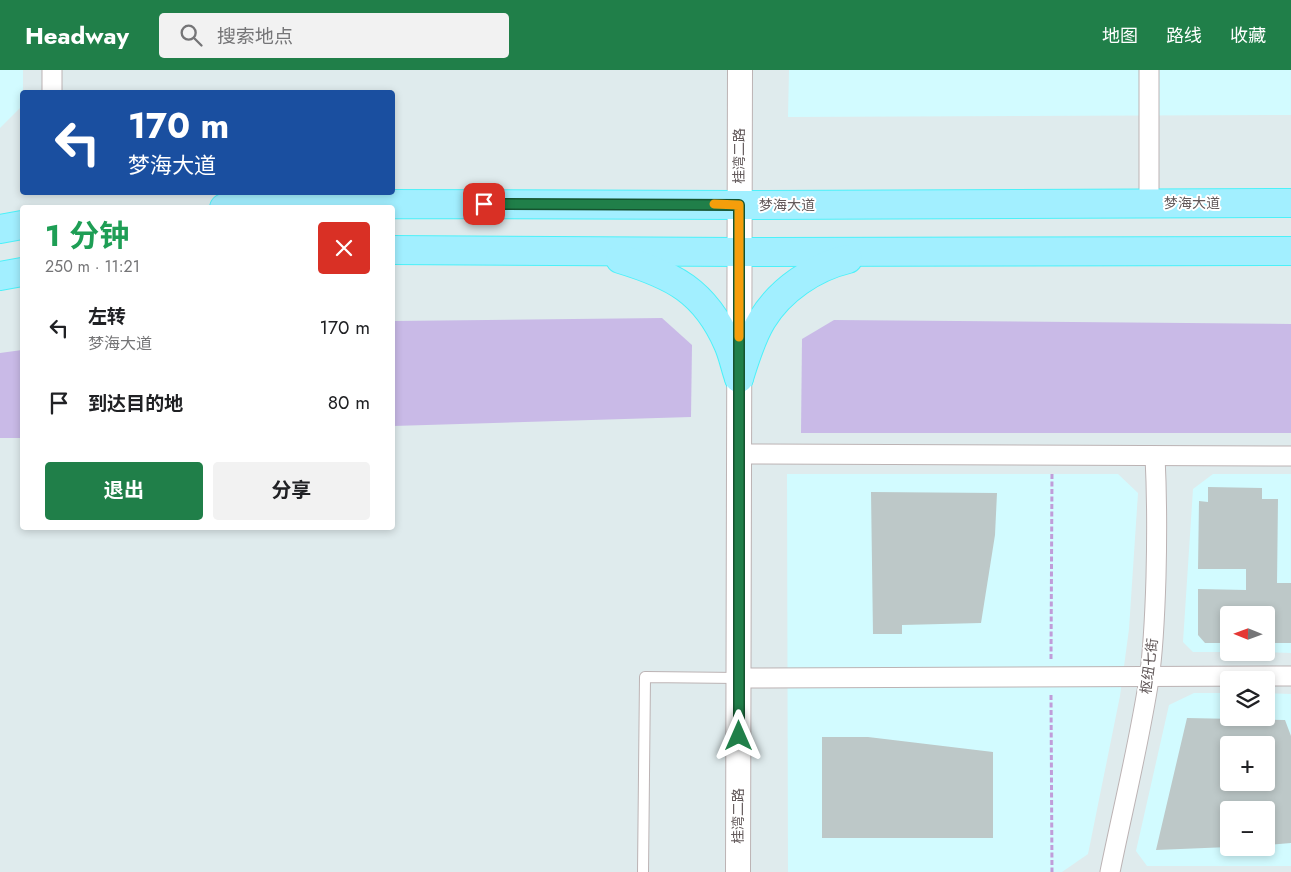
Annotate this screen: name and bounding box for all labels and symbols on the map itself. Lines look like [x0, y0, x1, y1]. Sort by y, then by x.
street label: 桂湾二路 [729, 128, 749, 184]
pin [463, 183, 505, 225]
street label: 梦海大道 [1164, 193, 1220, 213]
street label: 梦海大道 [759, 195, 815, 215]
north arrow [1220, 606, 1275, 661]
street label: 枢纽七街 [1136, 637, 1162, 695]
position arrow [712, 709, 764, 761]
street label: 桂湾二路 [728, 788, 748, 844]

